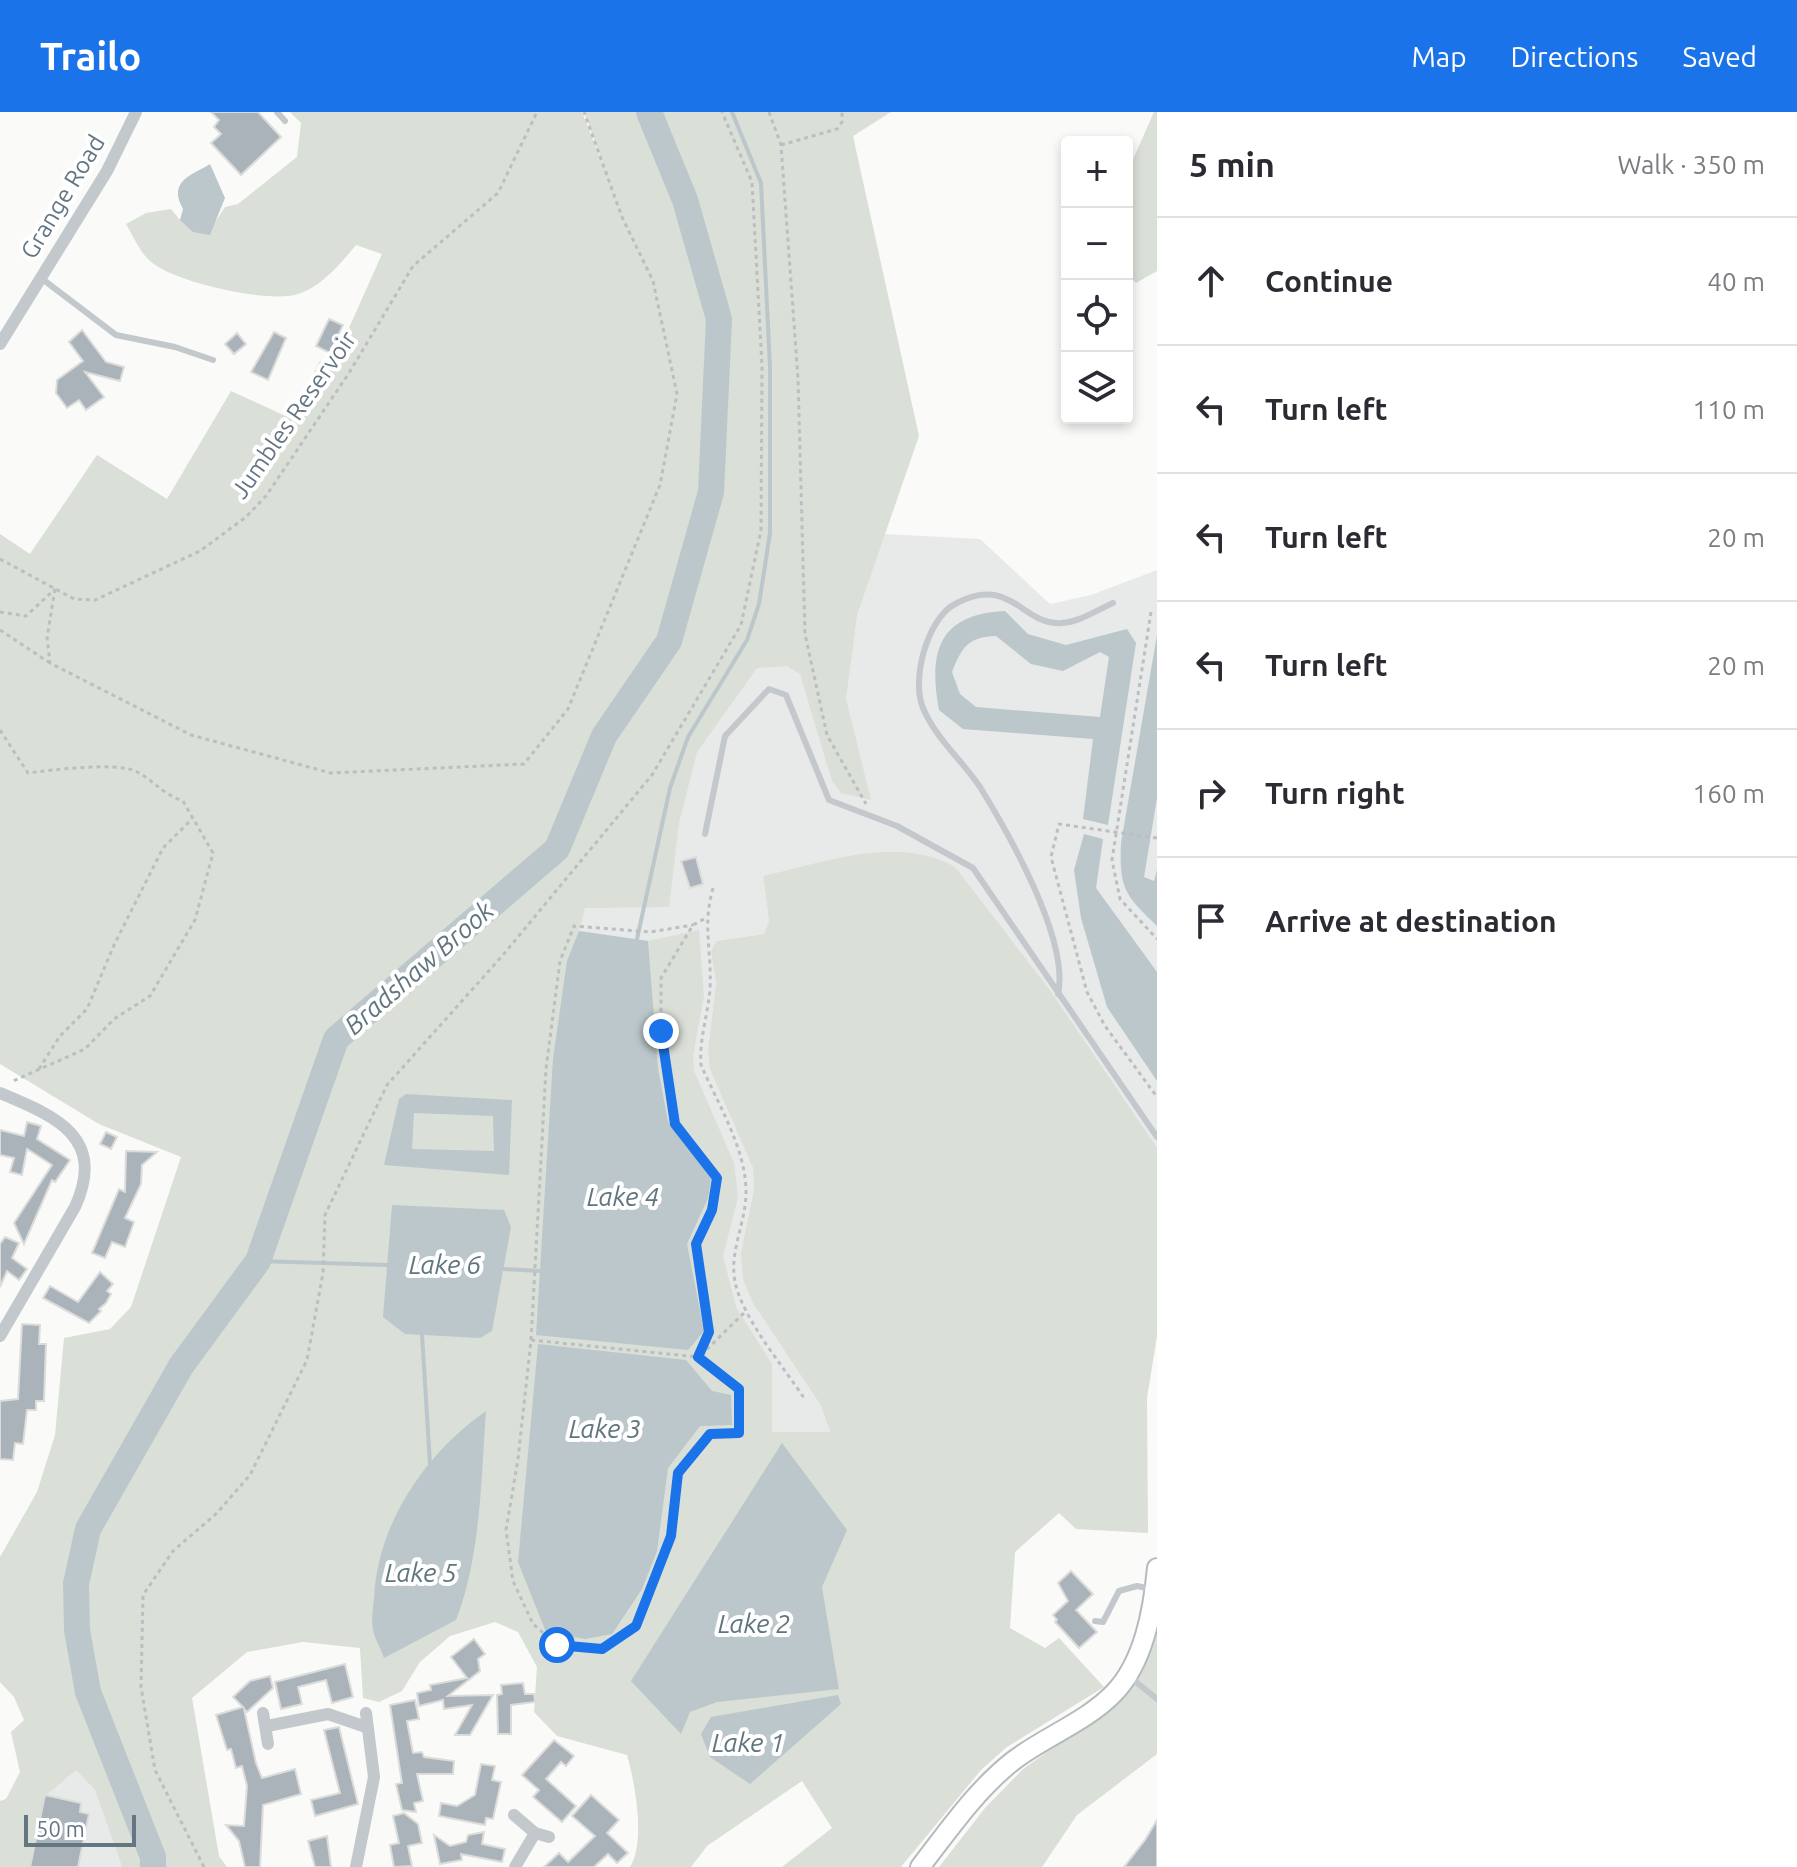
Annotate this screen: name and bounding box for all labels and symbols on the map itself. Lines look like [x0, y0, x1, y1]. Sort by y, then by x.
street label: Grange Road [15, 130, 110, 263]
street label: Jumbles Reservoir [226, 326, 361, 503]
water label: Bradshaw Brook [338, 895, 499, 1040]
route end [643, 1013, 679, 1049]
water label: Lake 4 [587, 1182, 659, 1211]
water label: Lake 6 [409, 1250, 482, 1279]
water label: Lake 3 [569, 1414, 641, 1443]
water label: Lake 5 [385, 1558, 458, 1587]
water label: Lake 2 [718, 1609, 790, 1638]
route start [539, 1627, 575, 1663]
water label: Lake 1 [712, 1728, 784, 1757]
scale bar [24, 1811, 136, 1847]

